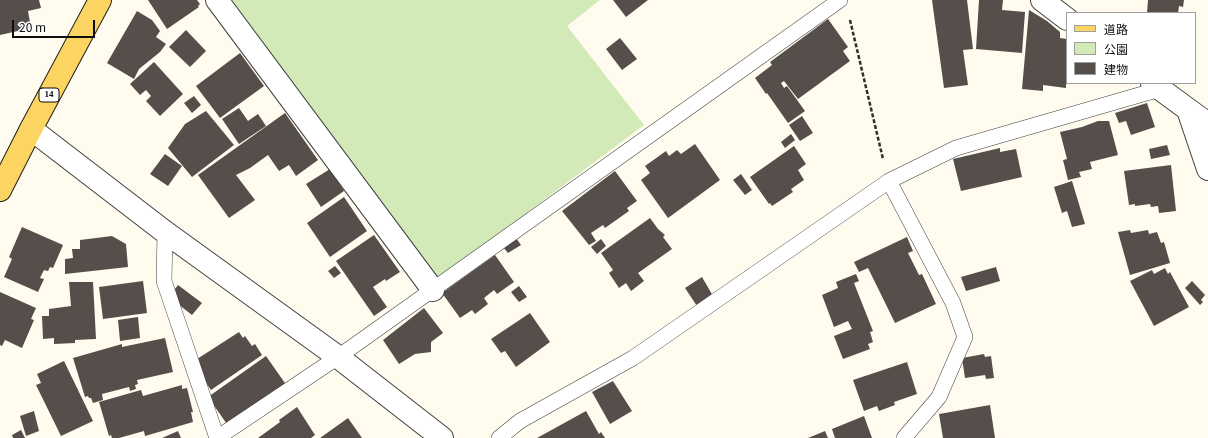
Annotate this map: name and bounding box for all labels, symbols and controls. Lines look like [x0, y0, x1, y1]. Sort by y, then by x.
scale bar [14, 12, 97, 38]
legend [1066, 12, 1196, 84]
text: 20 m [19, 18, 46, 35]
text: 道路 [1104, 20, 1128, 37]
text: 公園 [1104, 40, 1128, 57]
text: 建物 [1104, 60, 1128, 77]
road number: 14 [39, 88, 59, 102]

